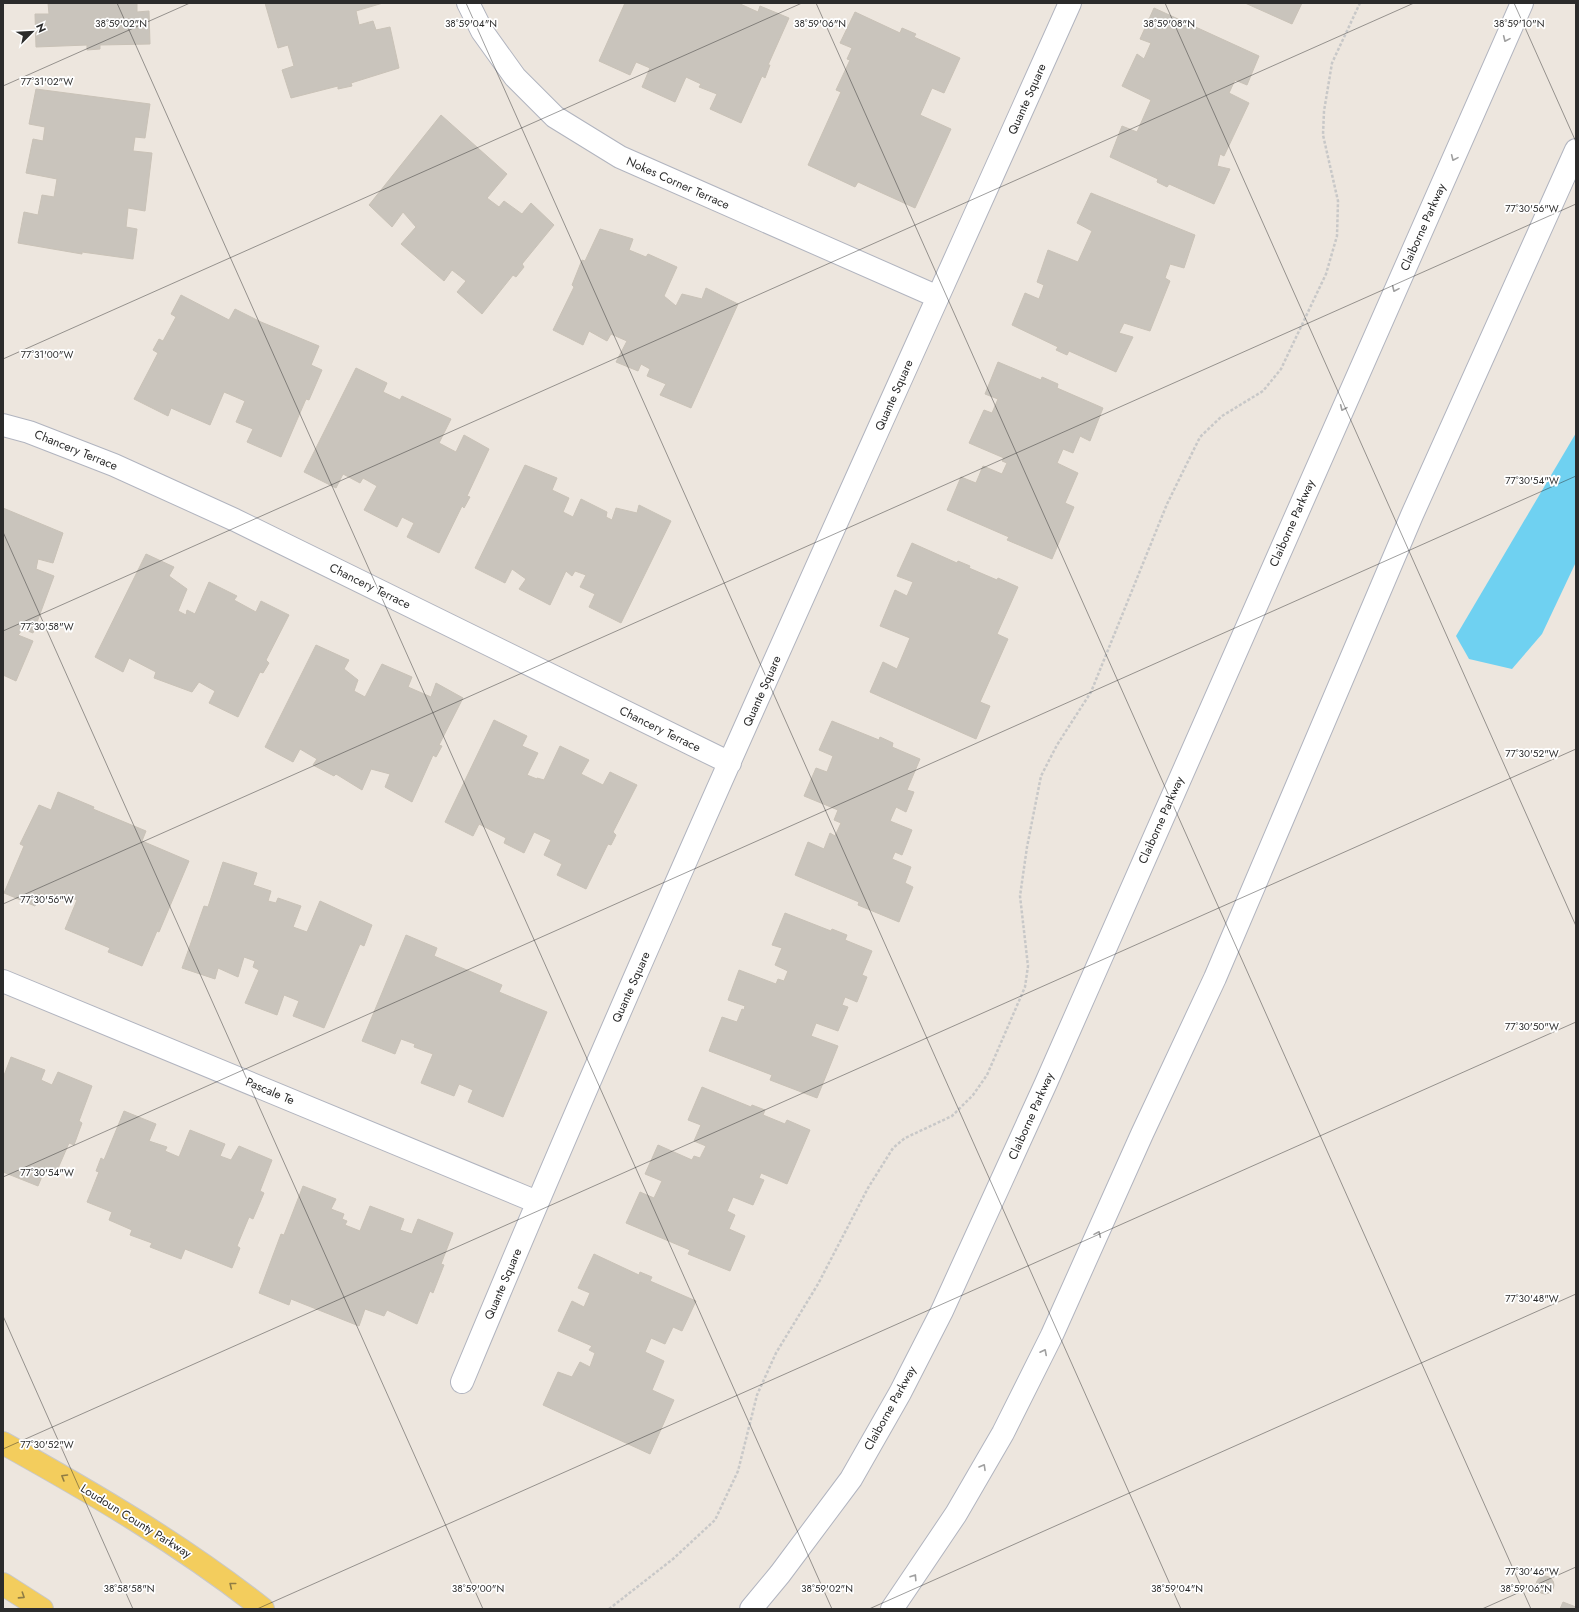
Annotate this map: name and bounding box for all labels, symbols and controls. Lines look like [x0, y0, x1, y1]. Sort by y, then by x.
north arrow [12, 12, 52, 52]
text: 38°59'02"N [95, 16, 147, 31]
text: 38°59'04"N [445, 16, 497, 31]
text: 38°59'06"N [794, 16, 846, 31]
text: 38°59'08"N [1143, 16, 1195, 31]
text: 38°59'10"N [1494, 16, 1544, 31]
text: N [32, 21, 50, 35]
one-way arrow [1503, 34, 1511, 42]
street label: Quante Square [1003, 61, 1051, 137]
text: 77°31'02"W [21, 74, 73, 89]
street label: Nokes Corner Terrace [624, 152, 732, 214]
one-way arrow [1450, 154, 1458, 161]
street label: Claiborne Parkway [1396, 180, 1451, 274]
text: 77°30'56"W [1505, 201, 1559, 216]
one-way arrow [1392, 285, 1400, 293]
text: 77°31'00"W [21, 347, 73, 362]
street label: Quante Square [870, 357, 918, 433]
one-way arrow [1339, 404, 1347, 411]
street label: Chancery Terrace [32, 425, 120, 475]
text: 77°30'54"W [1505, 473, 1559, 488]
street label: Claiborne Parkway [1265, 476, 1320, 570]
street label: Chancery Terrace [326, 559, 414, 613]
text: 77°30'58"W [20, 619, 74, 634]
street label: Quante Square [738, 653, 786, 729]
street label: Chancery Terrace [616, 702, 704, 756]
text: 77°30'52"W [1505, 746, 1559, 761]
street label: Claiborne Parkway [1134, 773, 1189, 867]
text: 77°30'56"W [20, 892, 74, 907]
street label: Quante Square [607, 949, 655, 1025]
text: 77°30'50"W [1505, 1019, 1559, 1034]
street label: Claiborne Parkway [1004, 1069, 1059, 1163]
street label: Pascale Te [243, 1073, 297, 1109]
text: 77°30'54"W [20, 1165, 74, 1180]
one-way arrow [1093, 1230, 1101, 1237]
street label: Quante Square [480, 1245, 526, 1323]
text: 77°30'48"W [1505, 1291, 1559, 1306]
one-way arrow [1039, 1349, 1047, 1356]
street label: Claiborne Parkway [859, 1362, 921, 1454]
text: 77°30'52"W [20, 1437, 74, 1452]
one-way arrow [979, 1464, 986, 1471]
one-way arrow [61, 1474, 68, 1482]
street label: Loudoun County Parkway [77, 1480, 196, 1563]
text: 77°30'46"W [1505, 1564, 1559, 1579]
one-way arrow [909, 1574, 917, 1581]
text: 38°58'58"N [103, 1581, 155, 1596]
text: 38°59'00"N [452, 1581, 504, 1596]
text: 38°59'02"N [801, 1581, 853, 1596]
text: 38°59'04"N [1151, 1581, 1203, 1596]
text: 38°59'06"N [1500, 1581, 1552, 1596]
one-way arrow [230, 1582, 237, 1589]
one-way arrow [18, 1592, 25, 1599]

